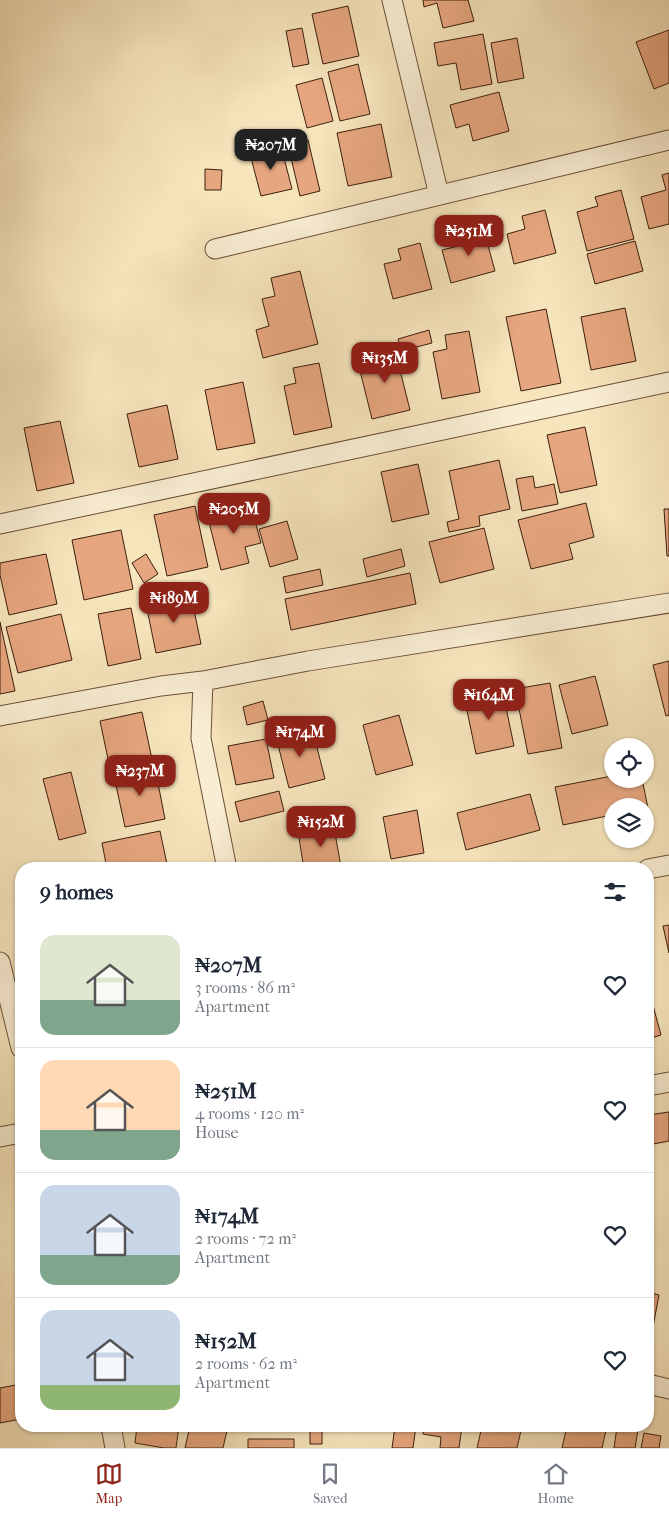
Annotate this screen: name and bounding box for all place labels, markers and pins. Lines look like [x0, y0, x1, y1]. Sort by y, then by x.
pin: ₦207M [236, 128, 306, 171]
pin: ₦251M [434, 214, 504, 257]
pin: ₦135M [350, 342, 420, 384]
pin: ₦205M [199, 492, 269, 535]
pin: ₦189M [139, 582, 209, 624]
pin: ₦164M [454, 678, 524, 721]
pin: ₦174M [265, 716, 335, 758]
pin: ₦237M [105, 754, 175, 797]
pin: ₦152M [286, 806, 356, 848]

